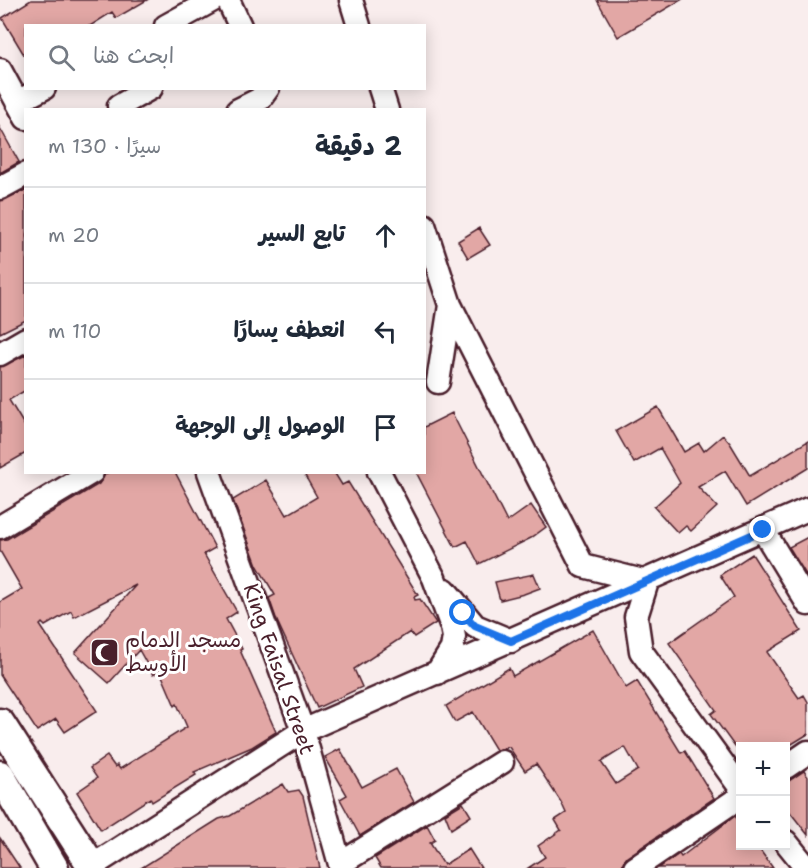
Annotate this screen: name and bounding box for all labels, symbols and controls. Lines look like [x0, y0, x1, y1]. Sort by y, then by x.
search box [24, 24, 426, 90]
icon: search [45, 41, 78, 74]
text: ابحث هنا [93, 41, 174, 70]
text: 2 دقيقة [315, 128, 402, 163]
text: سيرًا · 130 m [48, 133, 161, 159]
text: تابع السير [259, 219, 345, 248]
icon: ahead [369, 219, 402, 252]
text: 20 m [48, 222, 99, 248]
text: انعطف يسارًا [233, 315, 345, 344]
icon: left [369, 315, 402, 348]
text: 110 m [48, 318, 102, 344]
text: الوصول إلى الوجهة [175, 411, 345, 440]
icon: arrive [369, 411, 402, 444]
route end [749, 516, 775, 542]
street label: King Faisal Street [237, 580, 321, 758]
route start [449, 599, 475, 625]
place label: مسجد الدمام الأوسط [125, 626, 241, 678]
mosque icon: مسجد الدمام الأوسط [88, 636, 120, 668]
map controls [736, 742, 790, 850]
button: + [736, 742, 790, 796]
button: − [736, 796, 790, 850]

